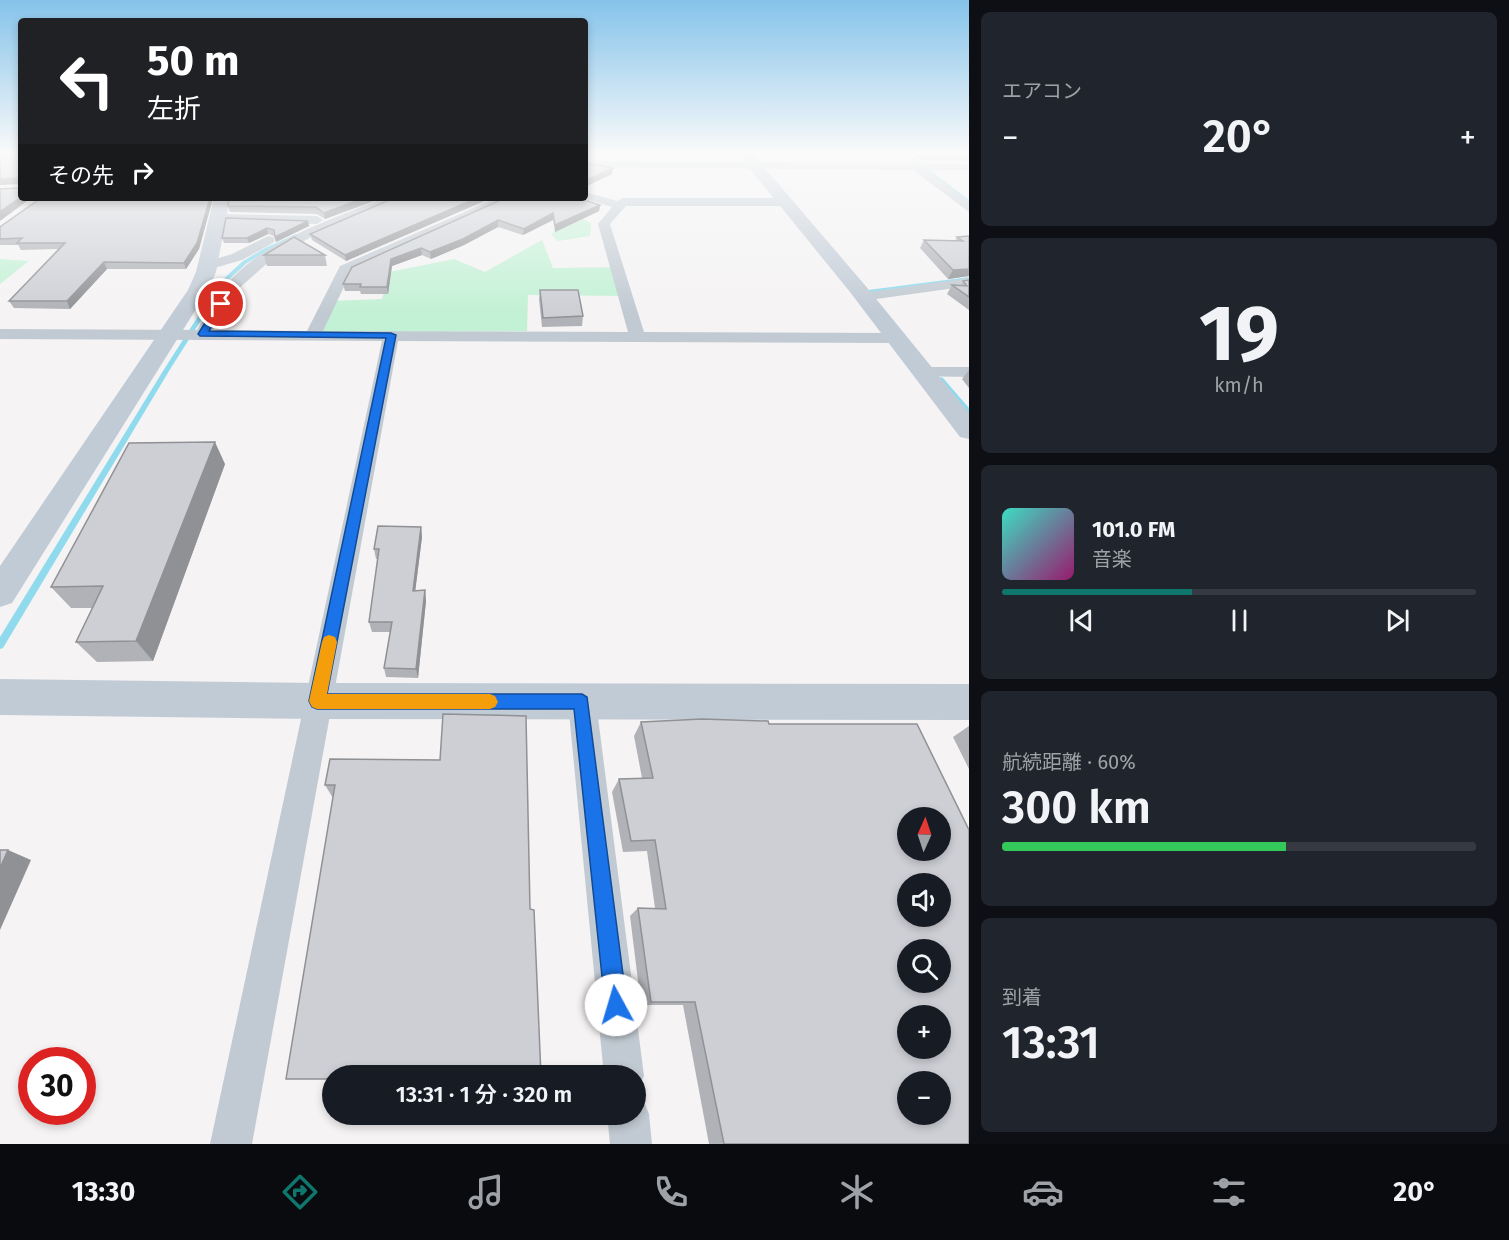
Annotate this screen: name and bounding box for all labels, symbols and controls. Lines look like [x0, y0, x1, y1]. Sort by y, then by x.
text: 50 m [147, 36, 240, 86]
icon: left [48, 42, 126, 120]
text: エアコン [1002, 79, 1082, 103]
text: 左折 [147, 93, 201, 125]
text: 20° [1203, 110, 1275, 164]
text: − [1002, 118, 1019, 158]
text: + [1460, 118, 1476, 158]
icon: right [126, 156, 159, 189]
text: その先 [48, 162, 114, 189]
pin [195, 278, 246, 329]
icon: arrive [204, 287, 237, 320]
text: 19 [1199, 287, 1279, 381]
text: km/h [1214, 373, 1264, 397]
text: 101.0 FM [1092, 516, 1175, 543]
text: 音楽 [1092, 547, 1132, 571]
icon: previous [1065, 604, 1098, 637]
icon: pause [1223, 604, 1256, 637]
icon: next [1381, 604, 1414, 637]
text: 航続距離 · 60% [1002, 750, 1136, 774]
text: 300 km [1002, 781, 1151, 835]
north arrow [897, 807, 951, 861]
map controls [897, 807, 951, 1125]
button: sound [897, 873, 951, 927]
button: search [897, 939, 951, 993]
position arrow [584, 973, 648, 1037]
text: 到着 [1002, 985, 1042, 1009]
button: + [897, 1005, 951, 1059]
text: 13:31 [1002, 1016, 1100, 1070]
speed limit sign: 30 [18, 1047, 96, 1125]
button: − [897, 1071, 951, 1125]
text: 13:31 · 1 分 · 320 m [396, 1081, 572, 1108]
icon: directions [279, 1171, 321, 1213]
icon: music [465, 1171, 507, 1213]
icon: phone [650, 1171, 692, 1213]
icon: climate [836, 1171, 878, 1213]
icon: car [1022, 1171, 1064, 1213]
icon: filters [1208, 1171, 1250, 1213]
text: 13:30 [72, 1176, 135, 1208]
text: 20° [1393, 1176, 1437, 1208]

